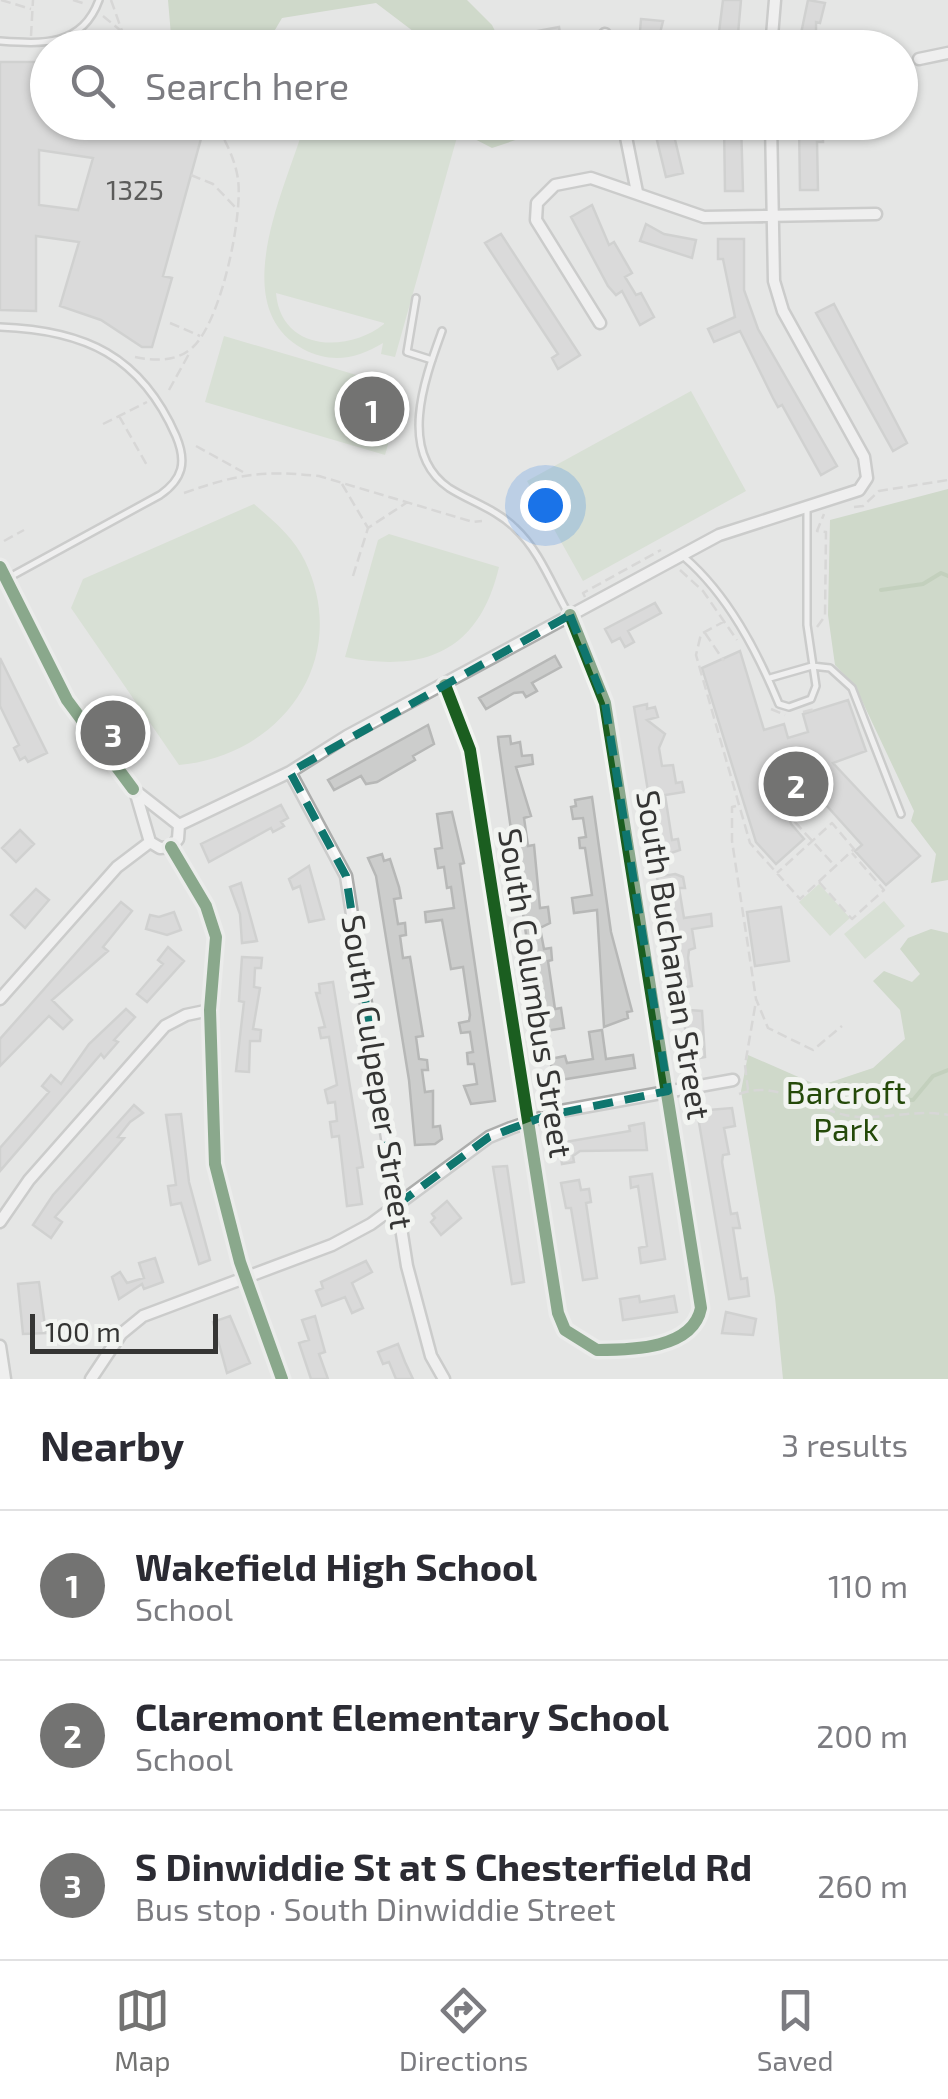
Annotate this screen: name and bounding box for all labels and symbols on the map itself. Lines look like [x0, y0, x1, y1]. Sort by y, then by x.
house number: 1325 [106, 172, 164, 206]
pin: 1 [340, 372, 404, 446]
your location [520, 480, 571, 531]
pin: 3 [80, 696, 146, 770]
pin: 2 [764, 746, 828, 822]
street label: South Buchanan Street [630, 787, 720, 1122]
street label: South Columbus Street [492, 825, 582, 1160]
street label: South Culpeper Street [335, 912, 423, 1232]
park label: Barcroft Park [786, 1072, 906, 1147]
scale bar [30, 1309, 218, 1354]

